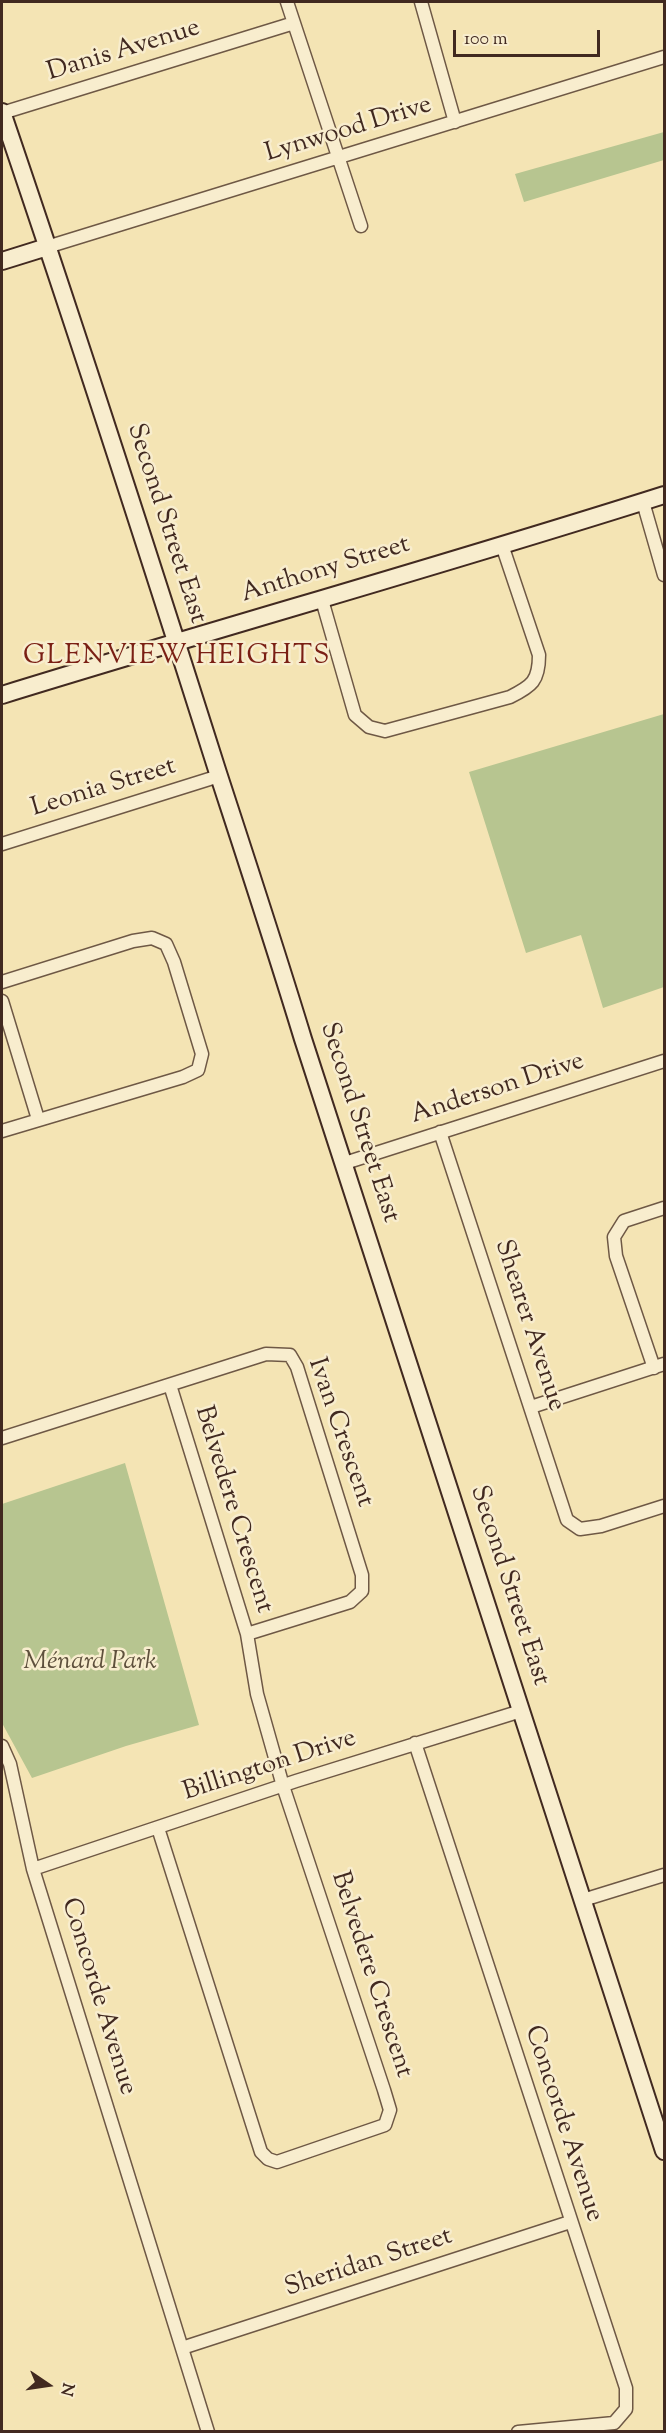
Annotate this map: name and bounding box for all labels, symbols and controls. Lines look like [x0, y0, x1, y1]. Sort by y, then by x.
street label: Danis Avenue [44, 14, 204, 90]
scale bar [456, 18, 603, 56]
text: 100 m [464, 27, 508, 53]
street label: Lynwood Drive [262, 91, 436, 171]
street label: Second Street East [118, 420, 212, 628]
street label: Anthony Street [238, 531, 414, 611]
district label: GLENVIEW HEIGHTS [23, 642, 331, 674]
street label: Leonia Street [28, 752, 180, 826]
street label: Second Street East [311, 1019, 405, 1227]
street label: Anderson Drive [407, 1047, 589, 1133]
street label: Shearer Avenue [486, 1236, 570, 1416]
street label: Ivan Crescent [299, 1354, 379, 1512]
street label: Belvedere Crescent [186, 1403, 278, 1617]
street label: Second Street East [461, 1482, 555, 1690]
park label: Ménard Park [23, 1648, 157, 1680]
street label: Billington Drive [180, 1724, 360, 1810]
street label: Belvedere Crescent [322, 1868, 418, 2082]
street label: Concorde Avenue [52, 1895, 142, 2099]
street label: Concorde Avenue [516, 2022, 608, 2226]
street label: Sheridan Street [281, 2222, 457, 2306]
north arrow [18, 2355, 78, 2415]
text: N [53, 2380, 79, 2398]

